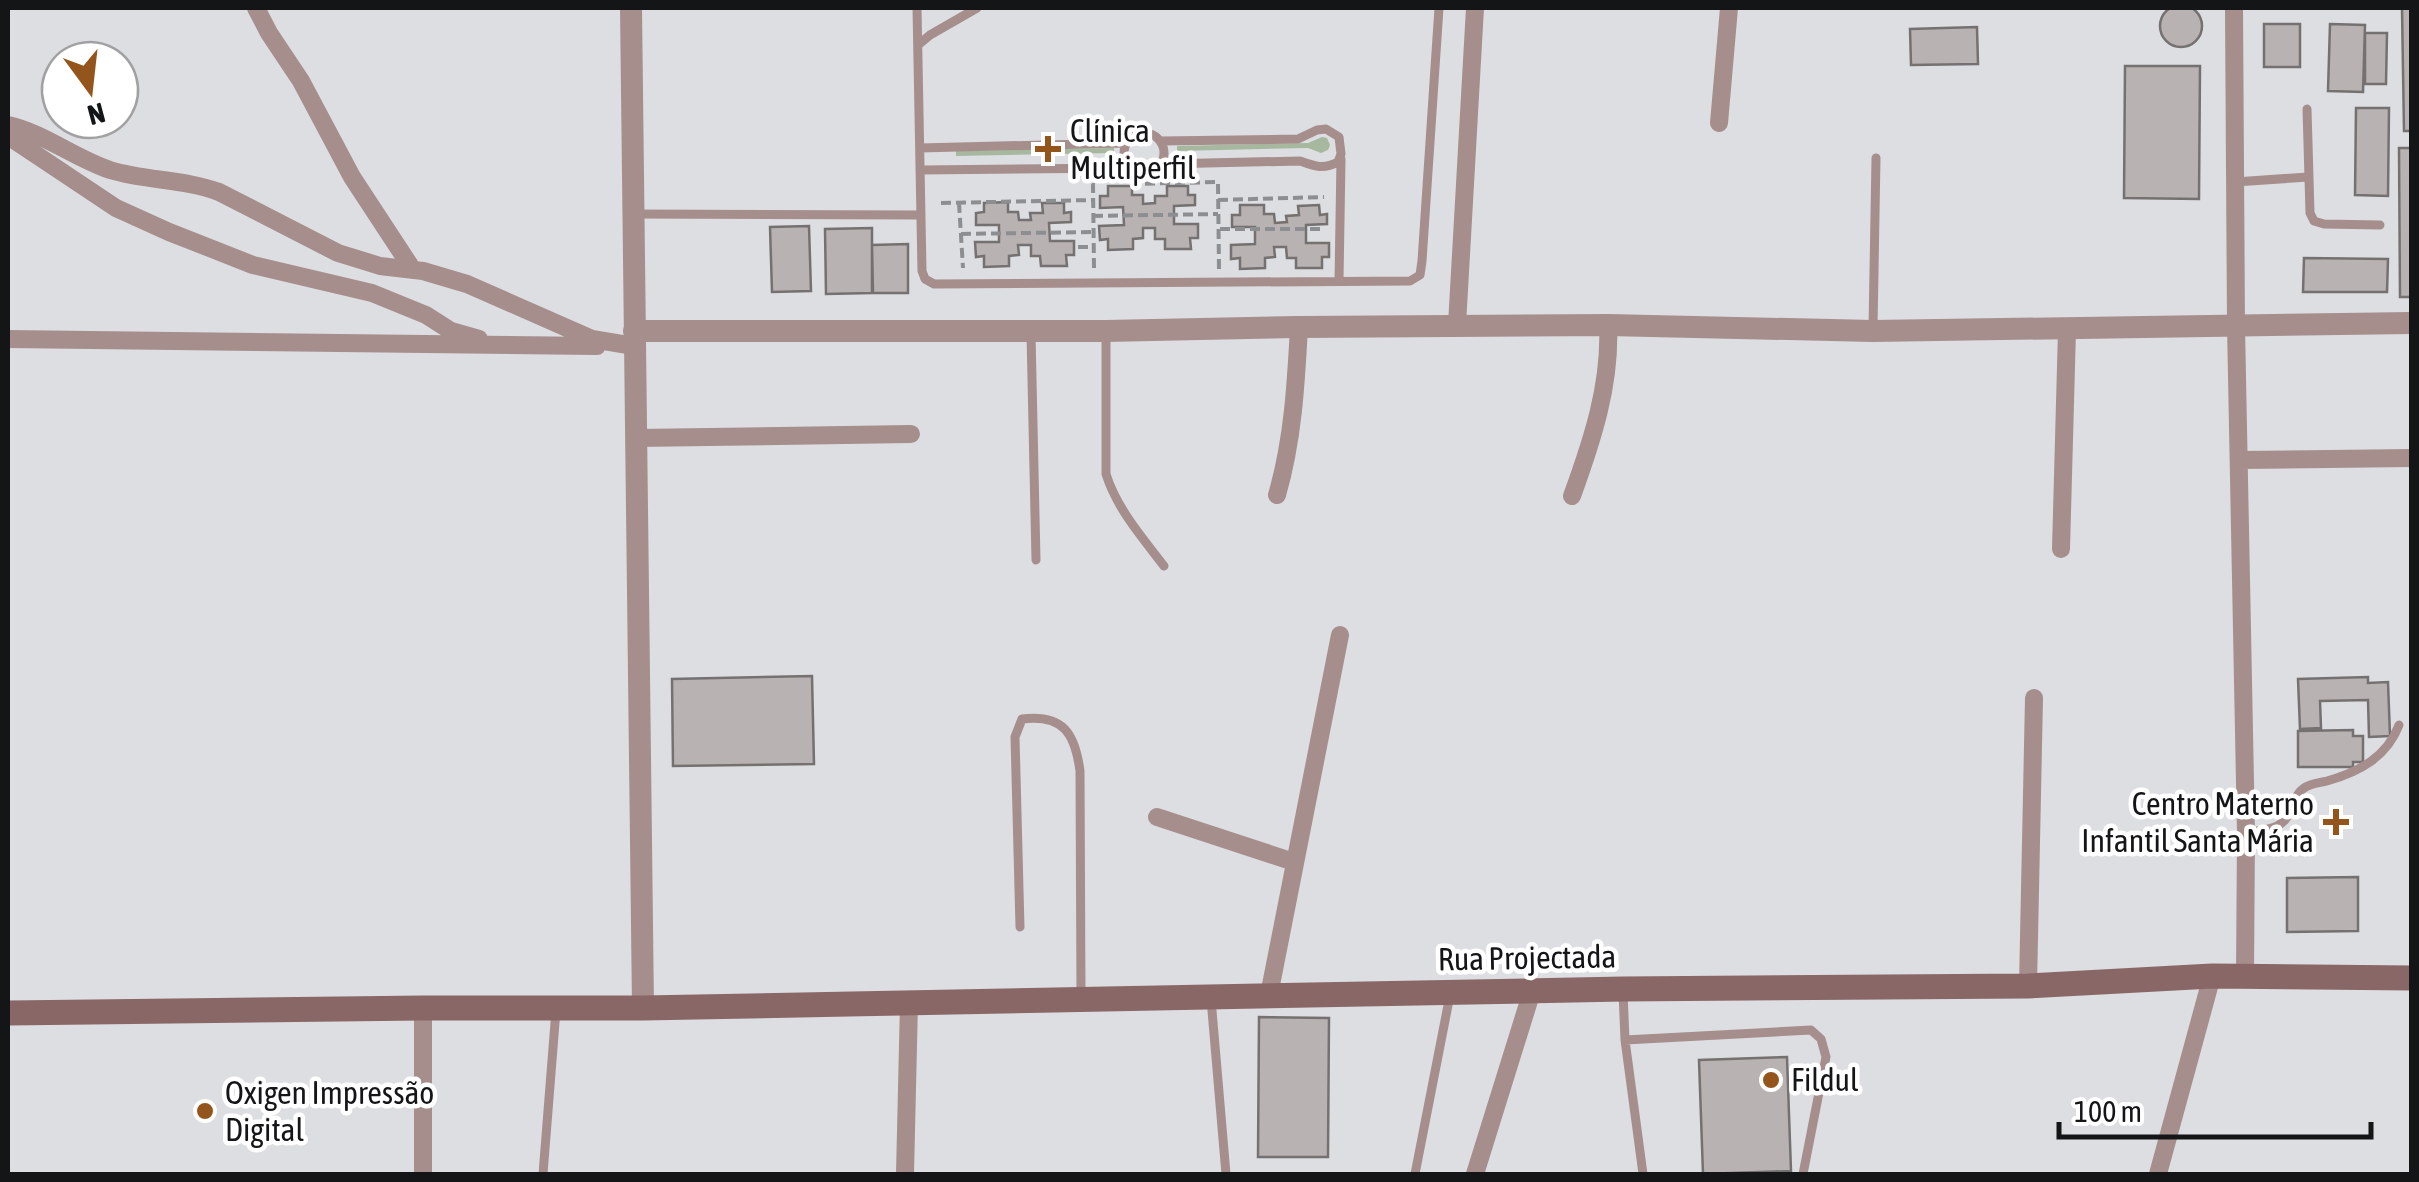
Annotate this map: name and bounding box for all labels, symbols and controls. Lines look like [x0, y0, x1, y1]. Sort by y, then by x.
north arrow [40, 40, 140, 140]
text: N [84, 97, 109, 132]
place label: Clínica Multiperfil [1070, 112, 1196, 186]
marker: Clínica Multiperfil [1035, 136, 1061, 162]
place label: Centro Materno Infantil Santa Mária [2081, 785, 2314, 859]
marker: Centro Materno Infantil Santa Mária [2323, 809, 2349, 835]
street label: Rua Projectada [1437, 937, 1617, 978]
place label: Fildul [1791, 1061, 1859, 1098]
marker: Fildul [1760, 1069, 1782, 1091]
place label: Oxigen Impressão Digital [225, 1074, 434, 1148]
scale bar [2059, 1077, 2372, 1139]
text: 100 m [2074, 1094, 2142, 1128]
marker: Oxigen Impressão Digital [194, 1100, 216, 1122]

